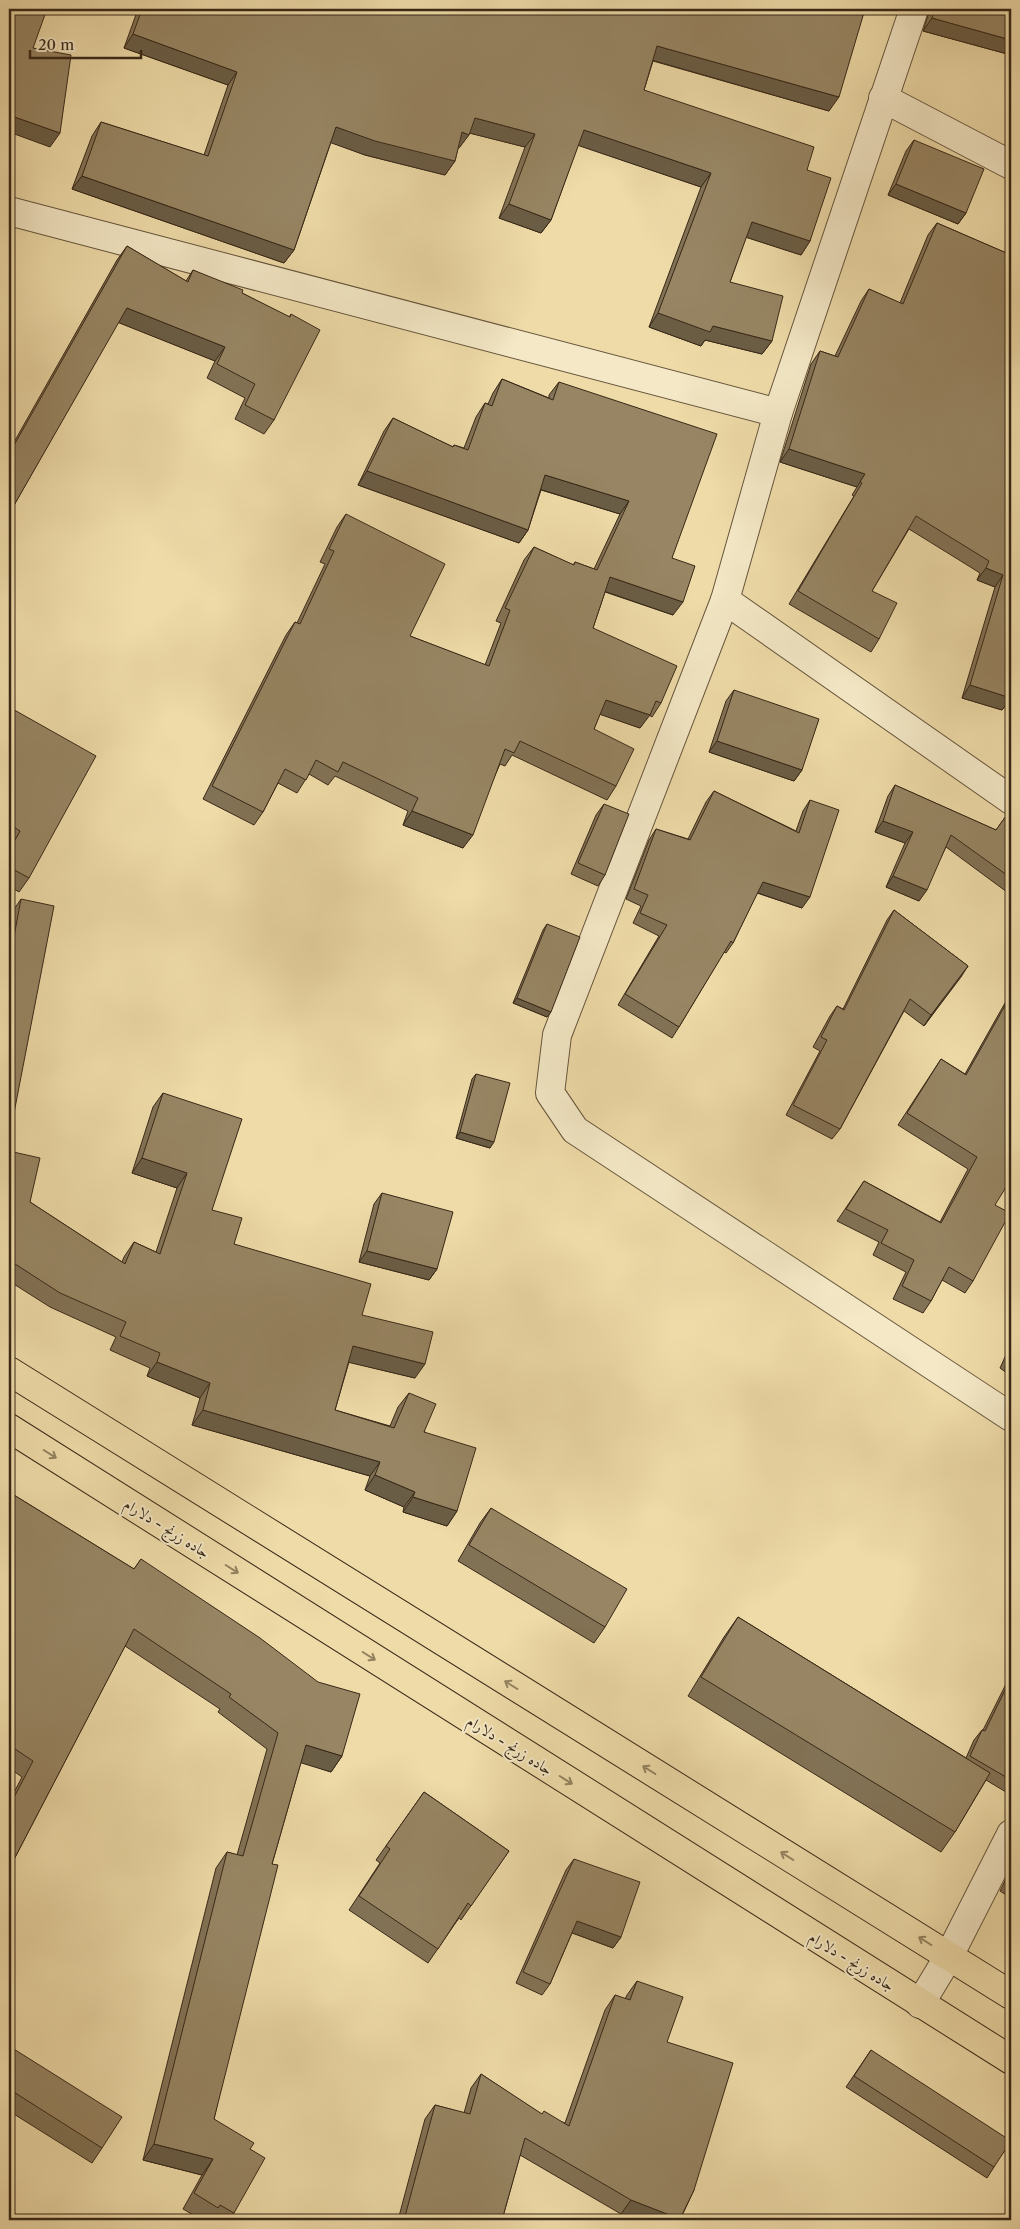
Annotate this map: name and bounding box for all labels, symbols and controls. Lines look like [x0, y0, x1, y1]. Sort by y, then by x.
scale bar [30, 28, 141, 60]
text: 20 m [38, 35, 74, 54]
one-way arrow [43, 1449, 57, 1459]
street label: جاده زرنج - دلارام [118, 1494, 213, 1566]
one-way arrow [224, 1564, 238, 1574]
one-way arrow [362, 1650, 376, 1661]
one-way arrow [504, 1679, 518, 1689]
street label: جاده زرنج - دلارام [461, 1711, 556, 1783]
one-way arrow [642, 1765, 656, 1775]
one-way arrow [558, 1775, 572, 1785]
one-way arrow [781, 1850, 795, 1860]
street label: جاده زرنج - دلارام [803, 1927, 898, 1999]
one-way arrow [919, 1936, 933, 1946]

